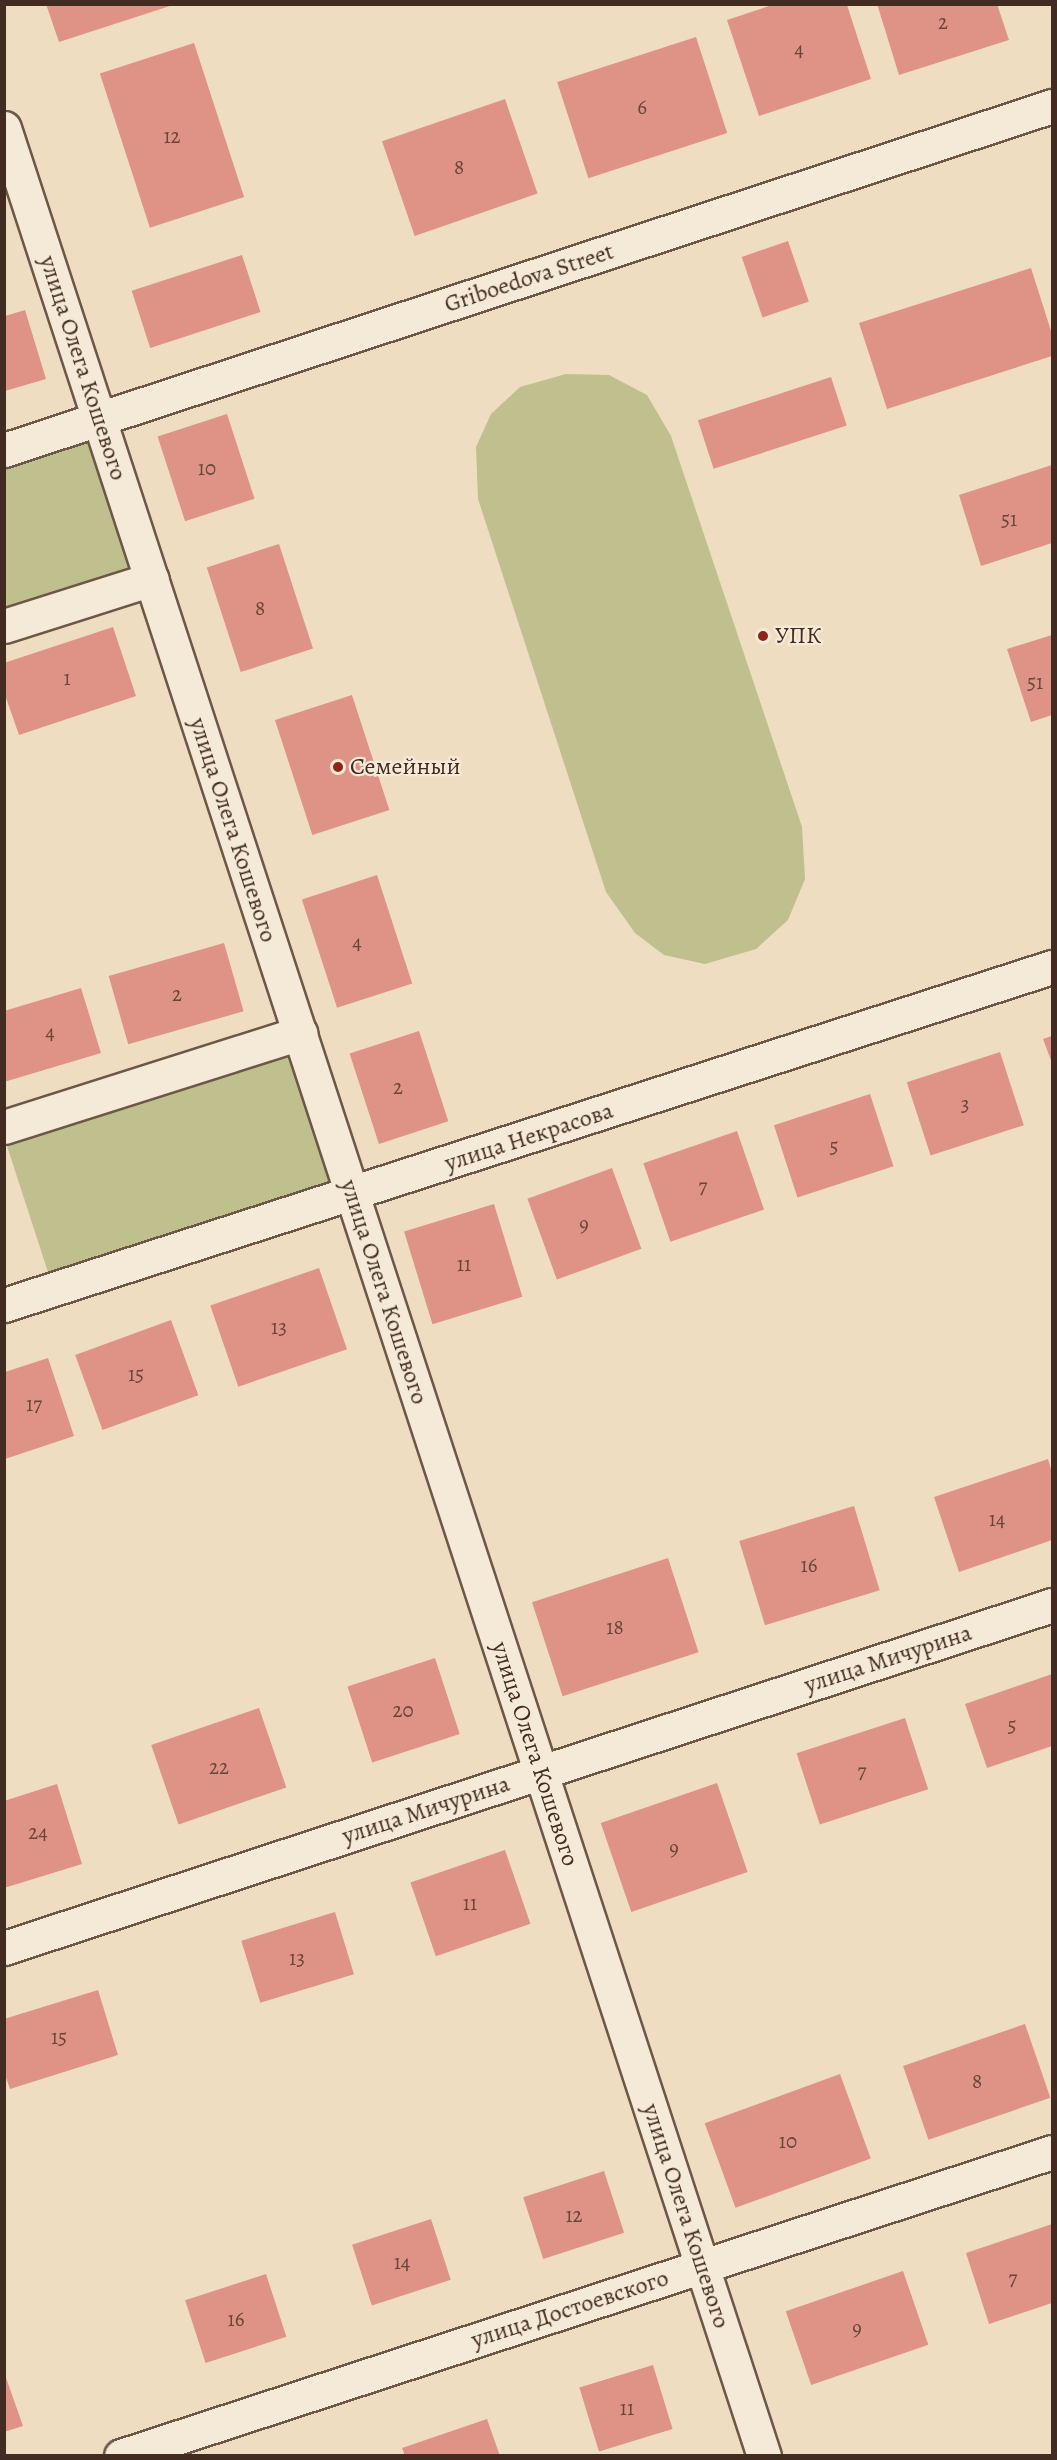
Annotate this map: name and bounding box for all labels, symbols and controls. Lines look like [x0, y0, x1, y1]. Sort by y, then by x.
house number: 2 [938, 9, 948, 35]
house number: 4 [794, 36, 804, 62]
house number: 6 [637, 94, 647, 120]
house number: 12 [163, 123, 181, 149]
house number: 8 [454, 154, 464, 180]
street label: Griboedova Street [441, 237, 617, 319]
street label: улица Олега Кошевого [33, 252, 133, 484]
house number: 10 [198, 455, 216, 481]
house number: 51 [1001, 506, 1017, 532]
house number: 8 [255, 595, 265, 621]
place label: УПК [775, 622, 821, 650]
marker: УПК [756, 629, 770, 643]
house number: 1 [63, 665, 71, 691]
house number: 51 [1027, 669, 1043, 695]
street label: улица Олега Кошевого [183, 714, 283, 946]
place label: Семейный [350, 753, 461, 781]
marker: Семейный [331, 760, 345, 774]
house number: 4 [352, 929, 362, 955]
house number: 2 [172, 981, 182, 1007]
house number: 4 [45, 1019, 55, 1045]
house number: 2 [393, 1074, 403, 1100]
house number: 3 [961, 1091, 969, 1117]
street label: улица Некрасова [441, 1096, 617, 1178]
house number: 5 [829, 1133, 839, 1159]
house number: 7 [699, 1173, 707, 1199]
street label: улица Олега Кошевого [334, 1176, 434, 1408]
house number: 9 [579, 1211, 589, 1237]
house number: 11 [457, 1251, 471, 1277]
house number: 13 [271, 1314, 287, 1340]
house number: 15 [128, 1361, 144, 1387]
house number: 17 [26, 1391, 42, 1417]
house number: 14 [989, 1506, 1005, 1532]
house number: 16 [801, 1552, 817, 1578]
house number: 18 [606, 1614, 624, 1640]
street label: улица Мичурина [801, 1618, 975, 1700]
street label: улица Олега Кошевого [485, 1638, 585, 1870]
house number: 20 [392, 1697, 414, 1723]
house number: 5 [1007, 1712, 1017, 1738]
house number: 22 [209, 1754, 229, 1780]
house number: 7 [858, 1758, 866, 1784]
street label: улица Мичурина [339, 1769, 513, 1851]
house number: 24 [28, 1819, 48, 1845]
house number: 9 [669, 1835, 679, 1861]
house number: 11 [463, 1890, 477, 1916]
house number: 13 [289, 1945, 305, 1971]
house number: 15 [51, 2024, 67, 2050]
house number: 8 [972, 2068, 982, 2094]
street label: улица Олега Кошевого [636, 2100, 736, 2332]
house number: 10 [779, 2128, 797, 2154]
house number: 12 [565, 2202, 583, 2228]
house number: 14 [394, 2249, 410, 2275]
street label: улица Достоевского [468, 2264, 672, 2354]
house number: 7 [1009, 2265, 1017, 2291]
house number: 16 [228, 2306, 244, 2332]
house number: 9 [852, 2315, 862, 2341]
house number: 11 [620, 2395, 634, 2421]

